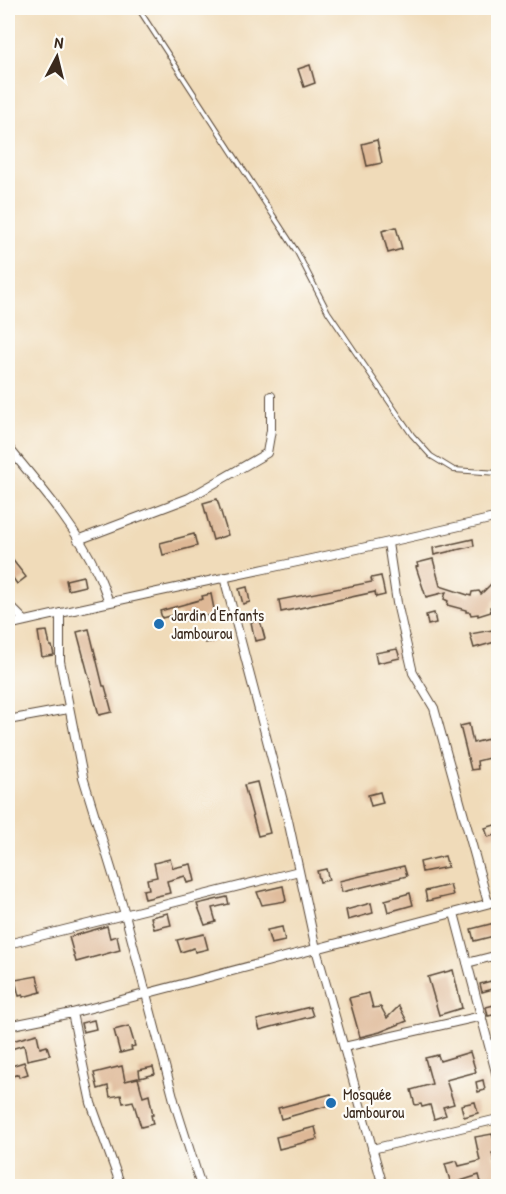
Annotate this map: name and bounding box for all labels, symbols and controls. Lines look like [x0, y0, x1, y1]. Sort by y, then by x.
north arrow [27, 27, 87, 87]
text: N [53, 31, 65, 54]
place label: Jardin d'Enfants Jambourou [171, 604, 264, 644]
marker: Jardin d'Enfants Jambourou [152, 617, 166, 631]
place label: Mosquée Jambourou [343, 1083, 405, 1123]
marker: Mosquée Jambourou [324, 1096, 338, 1110]

